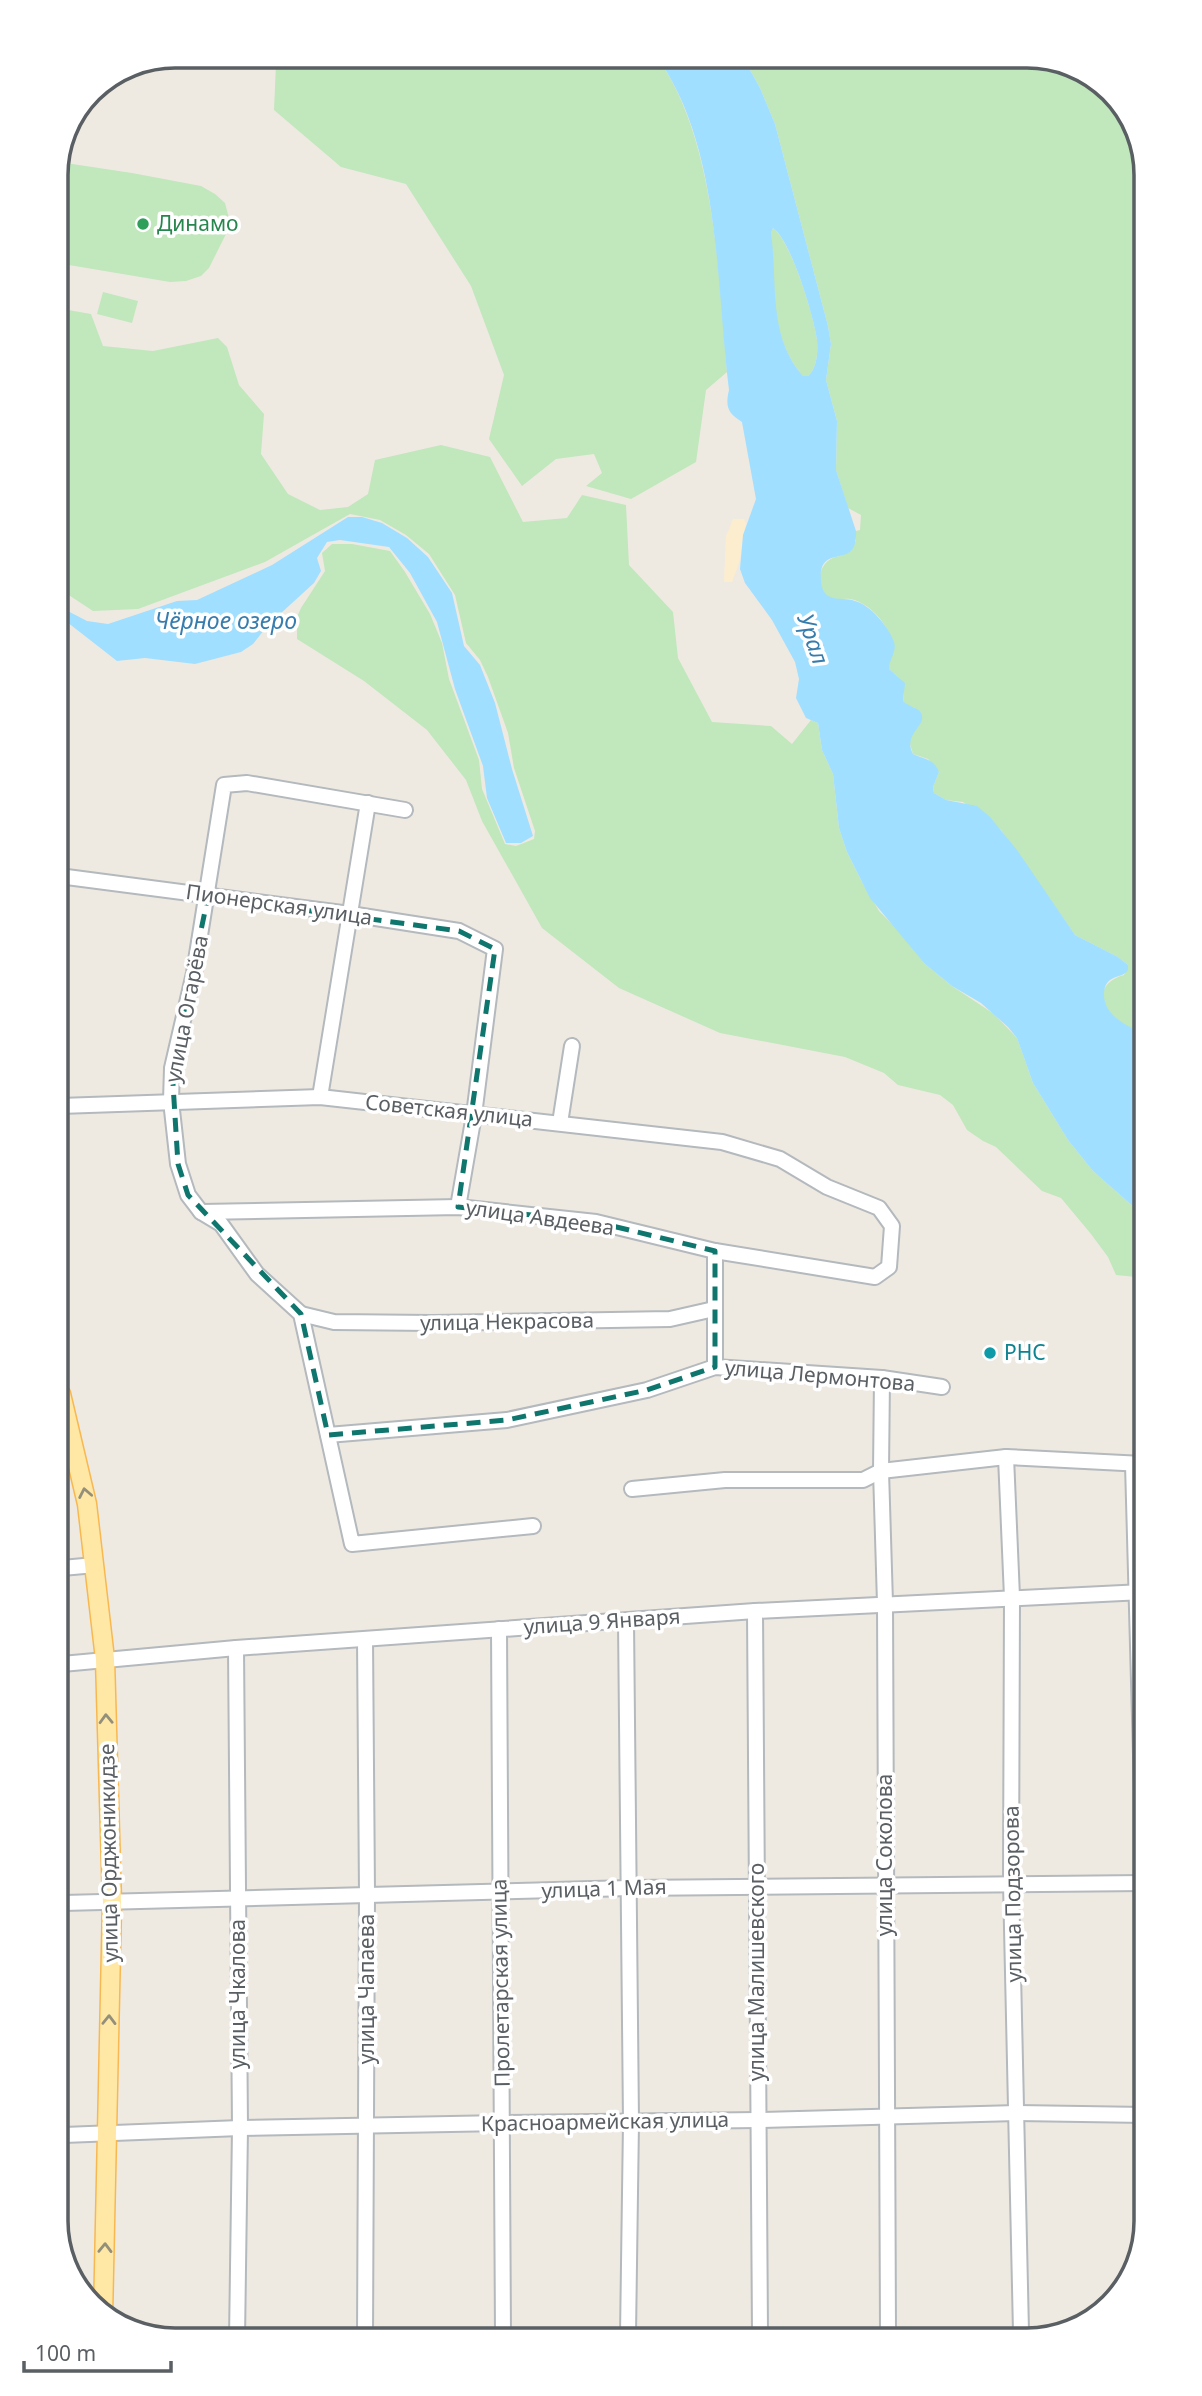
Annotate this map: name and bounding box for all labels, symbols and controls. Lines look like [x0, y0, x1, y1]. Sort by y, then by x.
place label: Динамо [157, 209, 239, 237]
marker: Динамо [135, 216, 151, 232]
water label: Чёрное озеро [155, 604, 297, 636]
water label: Урал [790, 609, 837, 668]
street label: Пионерская улица [184, 877, 374, 931]
street label: улица Огарёва [158, 933, 214, 1085]
street label: Советская улица [364, 1087, 534, 1133]
street label: улица Авдеева [464, 1193, 616, 1241]
street label: улица Некрасова [420, 1305, 594, 1337]
place label: РНС [1004, 1338, 1046, 1366]
marker: РНС [982, 1345, 998, 1361]
street label: улица Лермонтова [724, 1353, 916, 1397]
one-way arrow [78, 1487, 93, 1499]
street label: улица 9 Января [523, 1602, 681, 1640]
one-way arrow [99, 1714, 114, 1725]
street label: улица Орджоникидзе [92, 1743, 124, 1963]
street label: улица Соколова [870, 1774, 898, 1936]
street label: улица Подзорова [996, 1805, 1028, 1983]
street label: улица Малишевского [742, 1863, 770, 2081]
street label: улица 1 Мая [541, 1872, 667, 1904]
street label: Пролетарская улица [484, 1879, 516, 2087]
street label: улица Чапаева [352, 1914, 380, 2064]
street label: улица Чкалова [223, 1919, 251, 2069]
one-way arrow [102, 2014, 117, 2025]
street label: Красноармейская улица [481, 2105, 729, 2137]
one-way arrow [97, 2242, 113, 2252]
scale bar [24, 2330, 172, 2374]
text: 100 m [35, 2339, 96, 2367]

